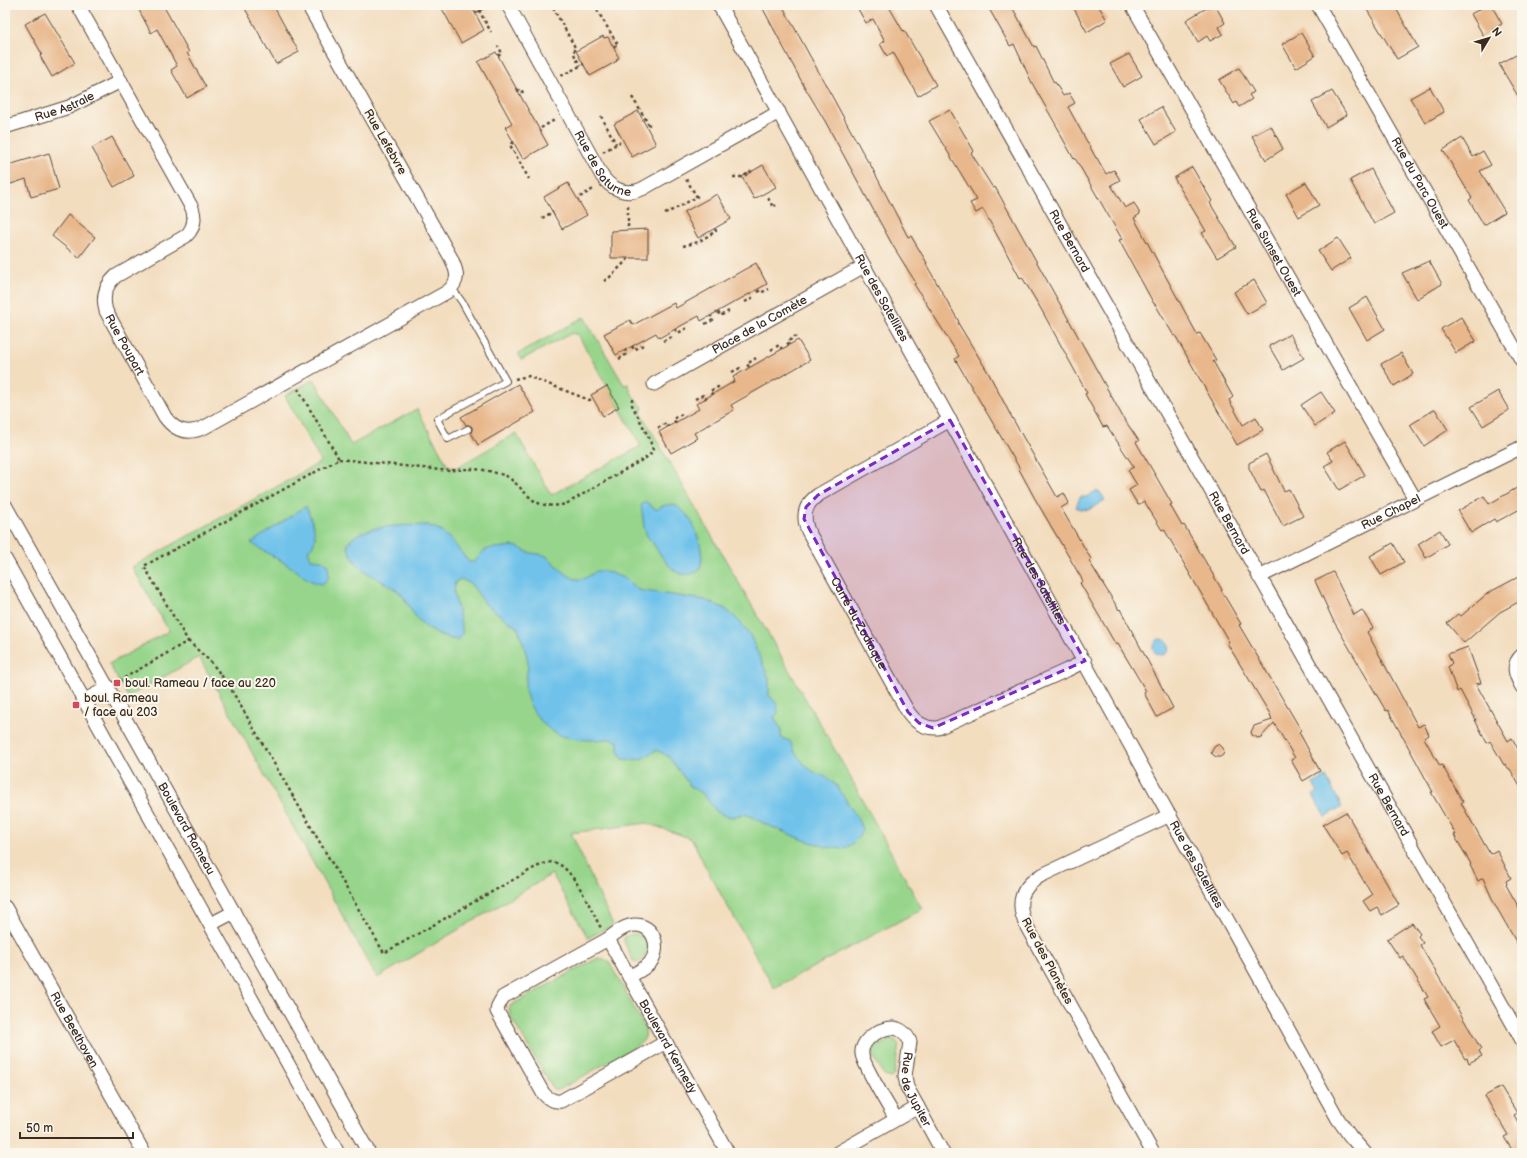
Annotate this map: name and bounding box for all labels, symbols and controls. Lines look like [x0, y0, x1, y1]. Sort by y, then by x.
north arrow [1469, 18, 1509, 58]
text: N [1489, 25, 1504, 39]
street label: Rue Astrale [33, 88, 97, 125]
street label: Rue Lefebvre [360, 107, 410, 177]
street label: Rue de Saturne [571, 128, 632, 199]
street label: Rue du Parc Ouest [1388, 135, 1452, 231]
street label: Rue Sunset Ouest [1243, 206, 1305, 299]
street label: Rue Bernard [1046, 207, 1093, 275]
street label: Rue des Satellites [851, 251, 912, 344]
street label: Place de la Comète [709, 292, 810, 357]
street label: Rue Poupart [102, 311, 148, 378]
street label: Rue Bernard [1205, 489, 1253, 557]
street label: Rue Chapel [1359, 491, 1423, 533]
street label: Rue des Satellites [1009, 535, 1069, 627]
street label: Carré du Zodiaque [827, 575, 890, 672]
place label: boul. Rameau / face au 220 [125, 676, 276, 691]
marker: boul. Rameau / face au 220 [112, 678, 122, 688]
place label: boul. Rameau / face au 203 [84, 691, 158, 720]
marker: boul. Rameau / face au 203 [71, 700, 81, 710]
street label: Rue Bernard [1365, 771, 1413, 839]
street label: Boulevard Rameau [155, 780, 219, 877]
street label: Rue des Satellites [1166, 818, 1227, 911]
street label: Rue des Planètes [1018, 915, 1076, 1007]
street label: Rue Beethoven [47, 989, 102, 1071]
street label: Boulevard Kennedy [636, 997, 701, 1097]
street label: Rue de Jupiter [897, 1051, 935, 1130]
scale bar [20, 1114, 133, 1140]
text: 50 m [26, 1121, 53, 1136]

